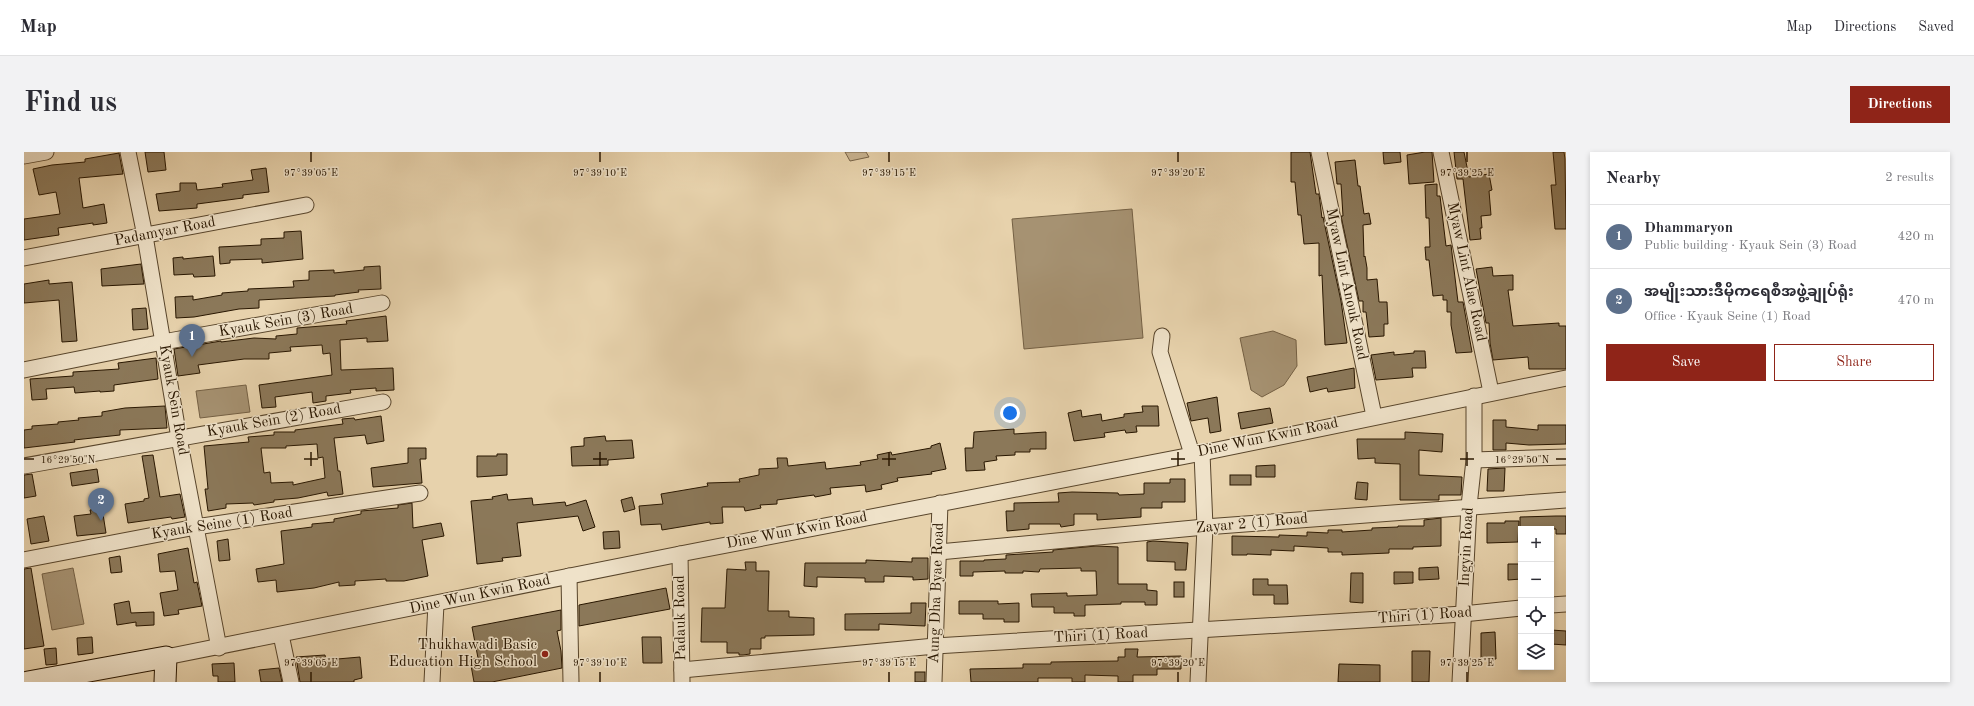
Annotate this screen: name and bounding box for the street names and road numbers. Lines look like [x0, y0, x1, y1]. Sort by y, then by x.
street label: Myaw Lint Alae Road [1444, 201, 1488, 343]
street label: Myaw Lint Anouk Road [1323, 207, 1369, 362]
street label: Padamyar Road [113, 215, 217, 249]
street label: Kyauk Sein (3) Road [218, 302, 355, 340]
street label: Kyauk Sein Road [156, 343, 190, 457]
street label: Kyauk Sein (2) Road [206, 402, 343, 440]
street label: Dine Wun Kwin Road [1196, 416, 1340, 460]
street label: Kyauk Seine (1) Road [150, 505, 294, 543]
street label: Ingyin Road [1457, 507, 1477, 587]
street label: Dine Wun Kwin Road [725, 510, 869, 552]
street label: Zayar 2 (1) Road [1195, 512, 1309, 536]
street label: Aung Dha Byae Road [927, 522, 947, 664]
street label: Dine Wun Kwin Road [408, 573, 552, 617]
street label: Padauk Road [673, 575, 689, 661]
street label: Thiri (1) Road [1377, 605, 1473, 627]
street label: Thiri (1) Road [1053, 626, 1149, 646]

